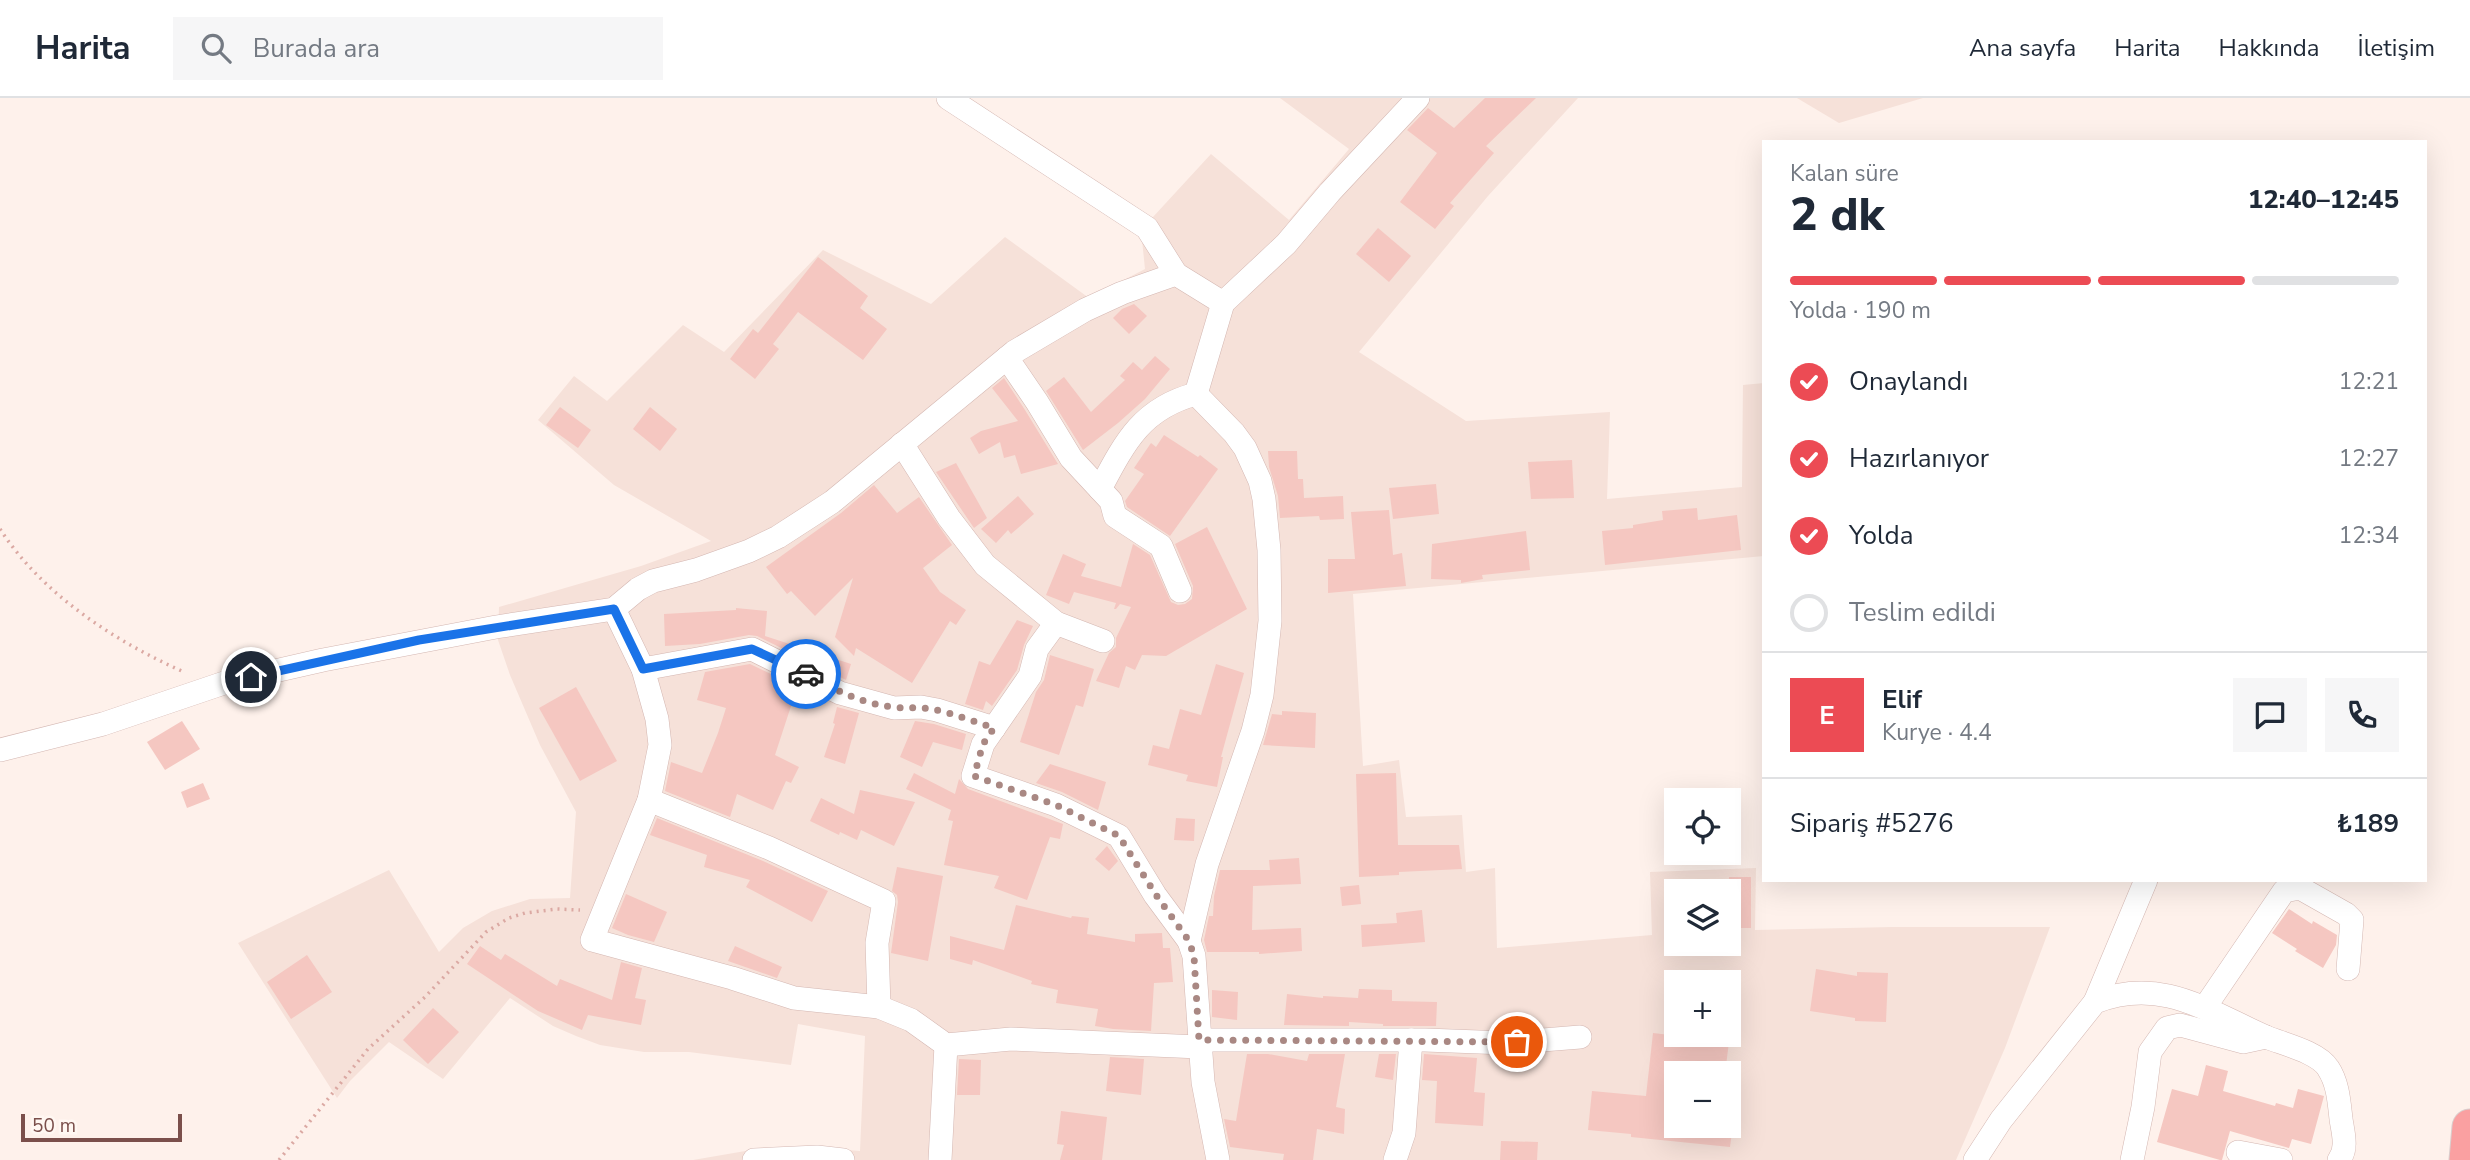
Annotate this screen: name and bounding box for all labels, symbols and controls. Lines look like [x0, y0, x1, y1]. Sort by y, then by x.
search box [173, 17, 663, 80]
text: Harita [35, 26, 131, 71]
icon: search [197, 29, 235, 67]
text: Burada ara [253, 31, 380, 66]
text: Ana sayfa [1969, 32, 2076, 64]
text: Harita [2114, 32, 2181, 64]
text: Hakkında [2219, 32, 2319, 64]
text: İletişim [2357, 32, 2435, 64]
text: Kalan süre [1790, 158, 1899, 189]
text: 12:40–12:45 [2248, 182, 2399, 217]
text: 2 dk [1790, 183, 1884, 246]
text: Yolda · 190 m [1790, 295, 1931, 326]
icon: check [1790, 363, 1828, 401]
text: Onaylandı [1849, 364, 1968, 399]
text: 12:21 [2339, 366, 2399, 397]
icon: check [1790, 440, 1828, 478]
text: Hazırlanıyor [1849, 441, 1989, 476]
text: 12:27 [2339, 443, 2399, 474]
icon: check [1790, 517, 1828, 555]
text: Yolda [1849, 518, 1913, 553]
text: 12:34 [2339, 520, 2399, 551]
text: Teslim edildi [1849, 595, 1996, 630]
courier [771, 639, 841, 709]
pin [221, 647, 281, 707]
icon: car [787, 655, 825, 693]
icon: home [232, 658, 270, 696]
button: chat [2233, 678, 2307, 752]
button: phone [2325, 678, 2399, 752]
text: Elif [1882, 682, 1922, 717]
text: E [1819, 698, 1835, 733]
text: Kurye · 4.4 [1882, 717, 1992, 748]
map controls [1664, 788, 1741, 1138]
button: locate [1664, 788, 1741, 865]
text: Sipariş #5276 [1790, 806, 1954, 841]
text: ₺189 [2337, 806, 2399, 841]
button: layers [1664, 879, 1741, 956]
button: + [1664, 970, 1741, 1047]
pin [1487, 1012, 1547, 1072]
icon: bag [1498, 1023, 1536, 1061]
button: − [1664, 1061, 1741, 1138]
scale bar [21, 1111, 182, 1143]
text: 50 m [32, 1113, 76, 1139]

